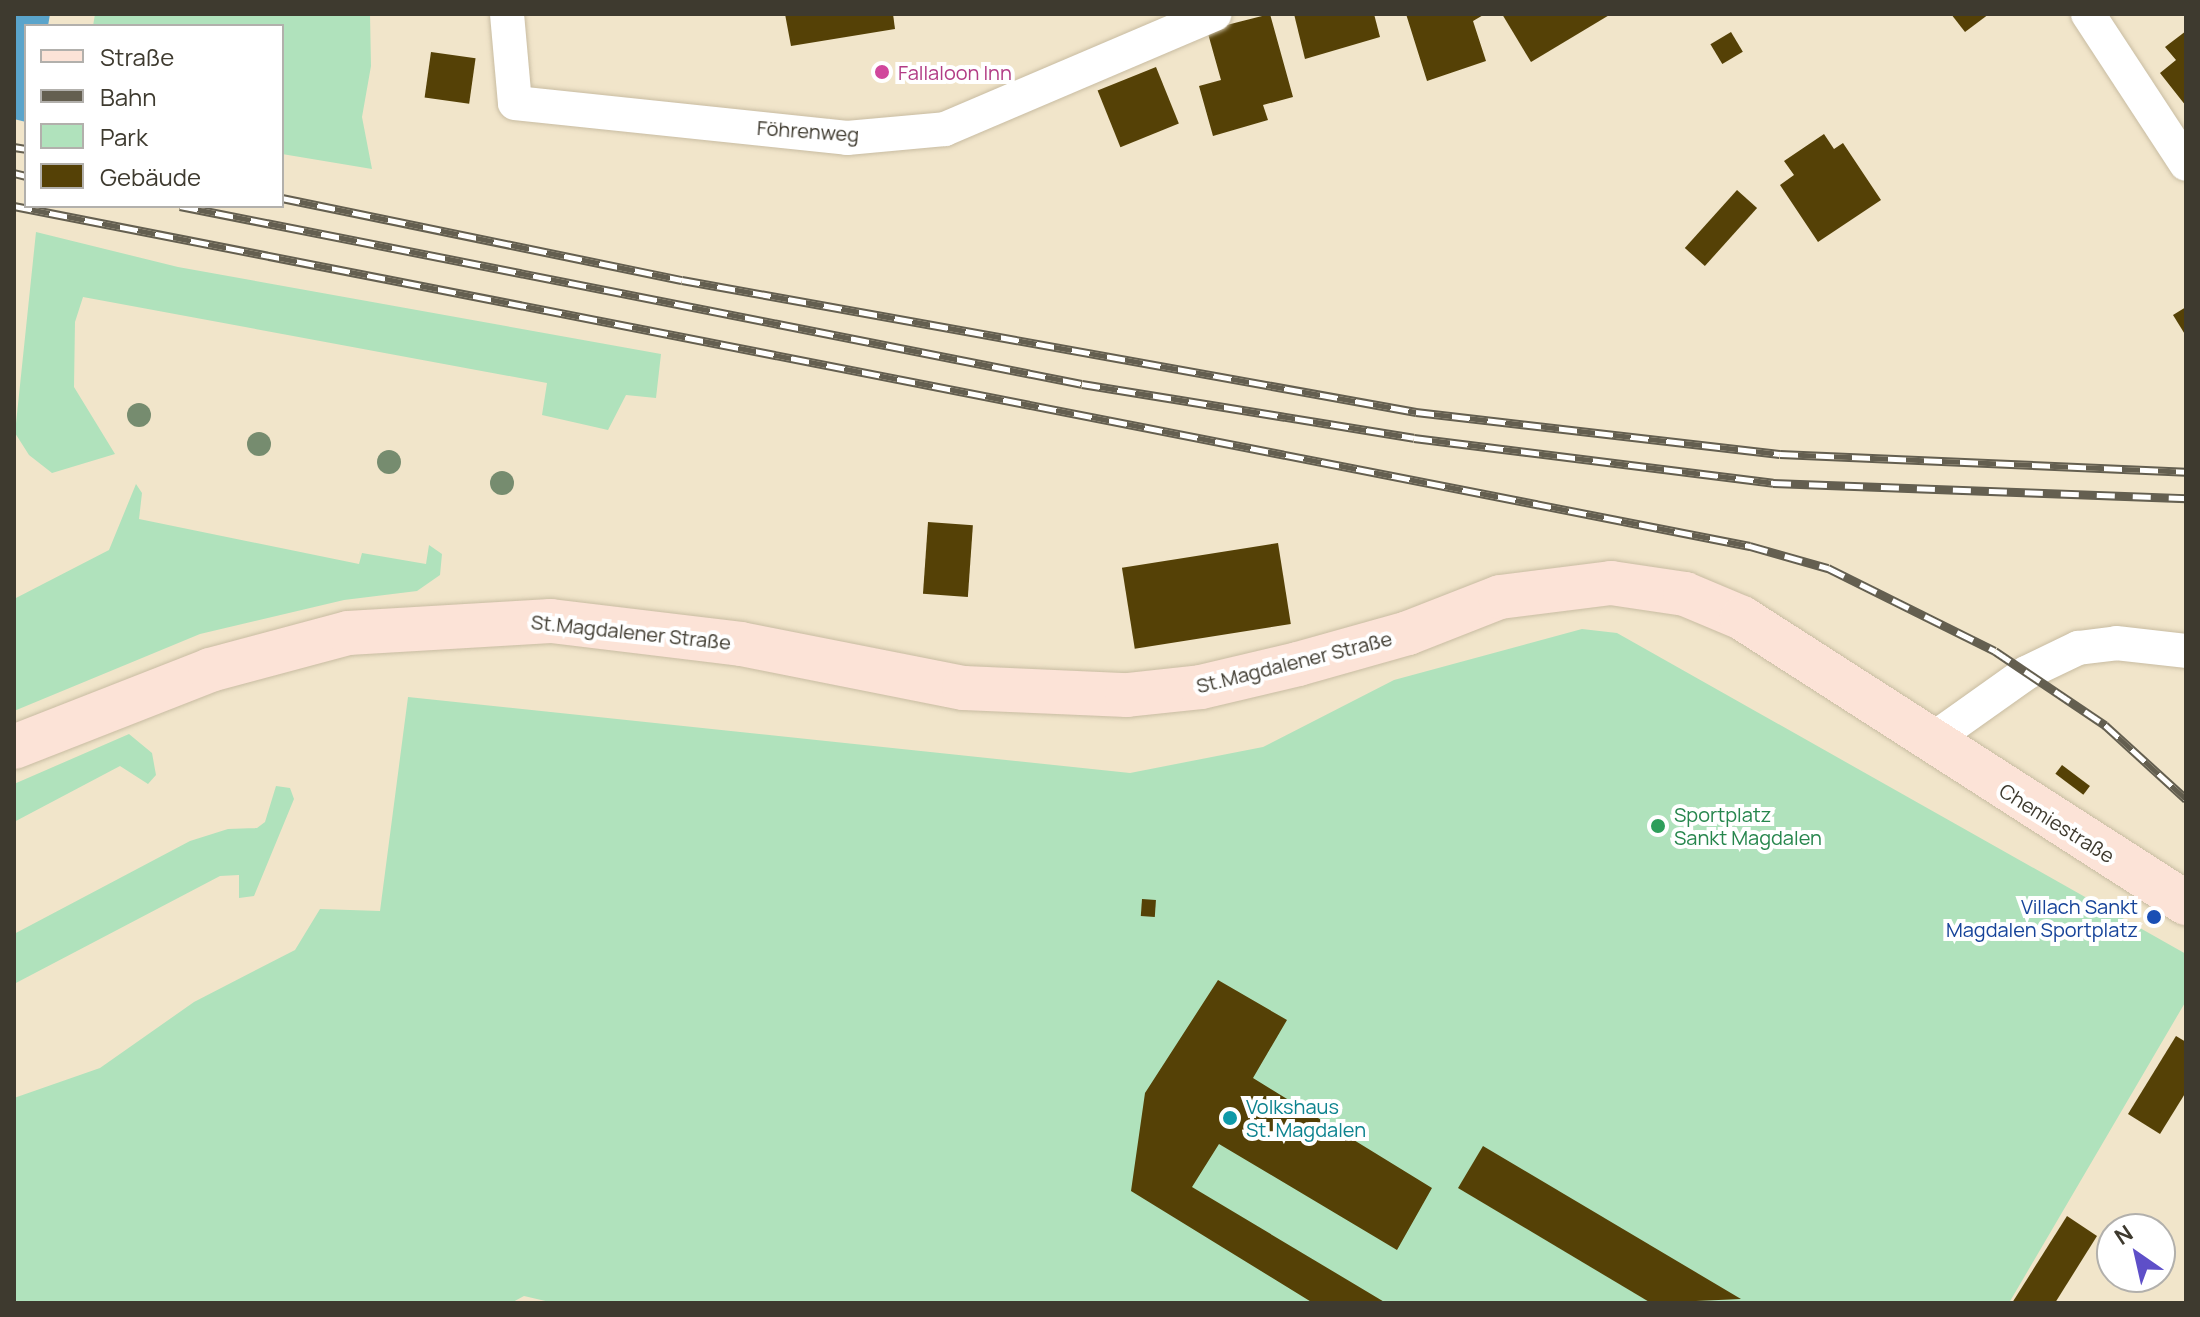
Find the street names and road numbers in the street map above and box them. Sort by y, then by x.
street label: Föhrenweg [756,115,860,147]
street label: St.Magdalener Straße [530,610,732,654]
street label: St.Magdalener Straße [1194,626,1394,698]
street label: Chemiestraße [1995,778,2119,868]

